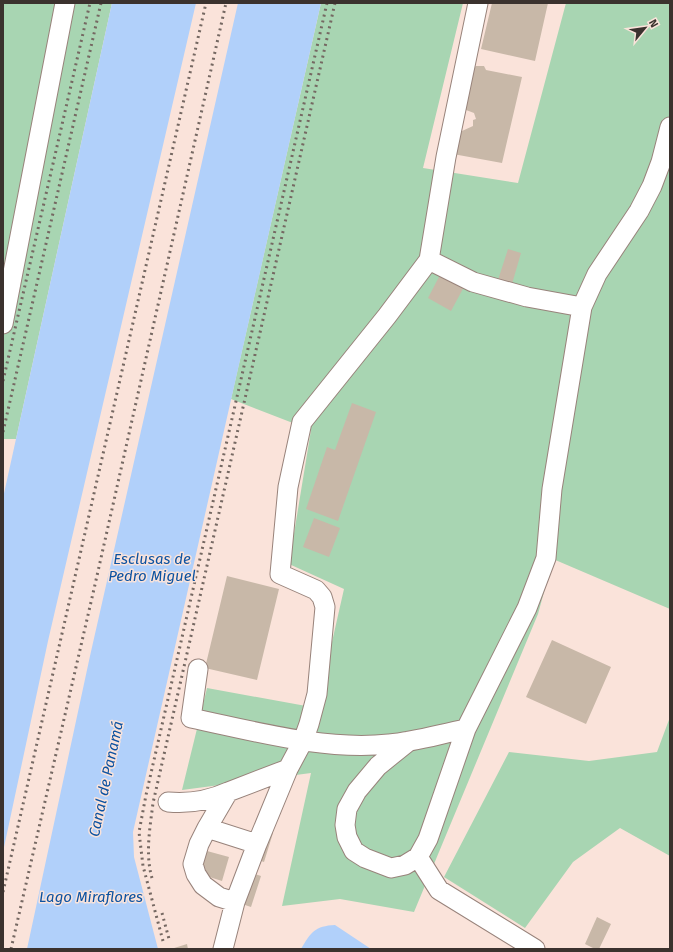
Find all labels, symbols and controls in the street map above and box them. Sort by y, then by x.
north arrow [625,8,665,48]
text: N [646,17,661,30]
water label: Esclusas de Pedro Miguel [108,550,196,585]
water label: Canal de Panamá [85,720,127,838]
water label: Lago Miraflores [39,888,143,906]

